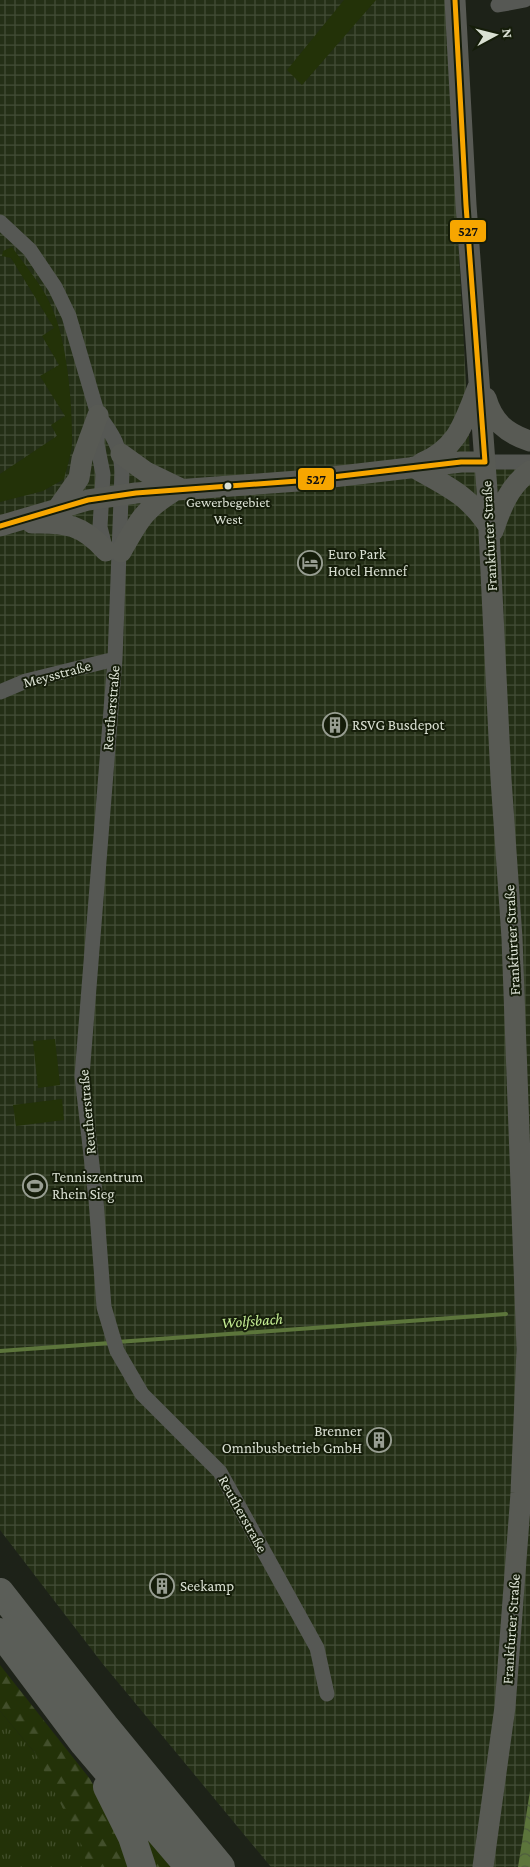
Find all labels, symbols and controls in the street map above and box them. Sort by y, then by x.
north arrow [470,10,520,60]
text: N [499,28,516,40]
line badge: 527 [449,219,487,243]
text: 527 [458,223,478,239]
line badge: 527 [297,467,335,491]
text: 527 [306,471,326,487]
street label: Frankfurter Straße [478,480,500,592]
marker: Gewerbegebiet West [223,481,233,491]
place label: Gewerbegebiet West [186,494,270,527]
place label: Euro Park Hotel Hennef [328,546,409,579]
hotel icon: Euro Park Hotel Hennef [297,550,323,576]
street label: Meysstraße [21,657,93,692]
street label: Reutherstraße [99,664,123,751]
building icon: RSVG Busdepot [322,712,348,738]
place label: RSVG Busdepot [352,717,446,734]
street label: Frankfurter Straße [501,884,523,996]
street label: Reutherstraße [75,1068,99,1155]
place label: Tenniszentrum Rhein Sieg [52,1169,143,1203]
sports icon: Tenniszentrum Rhein Sieg [22,1173,48,1199]
water label: Wolfsbach [221,1310,284,1332]
place label: Brenner Omnibusbetrieb GmbH [222,1423,363,1456]
building icon: Brenner Omnibusbetrieb GmbH [366,1427,392,1453]
street label: Reutherstraße [215,1473,271,1556]
building icon: Seekamp [149,1573,175,1599]
street label: Frankfurter Straße [499,1573,523,1685]
place label: Seekamp [180,1578,234,1595]

